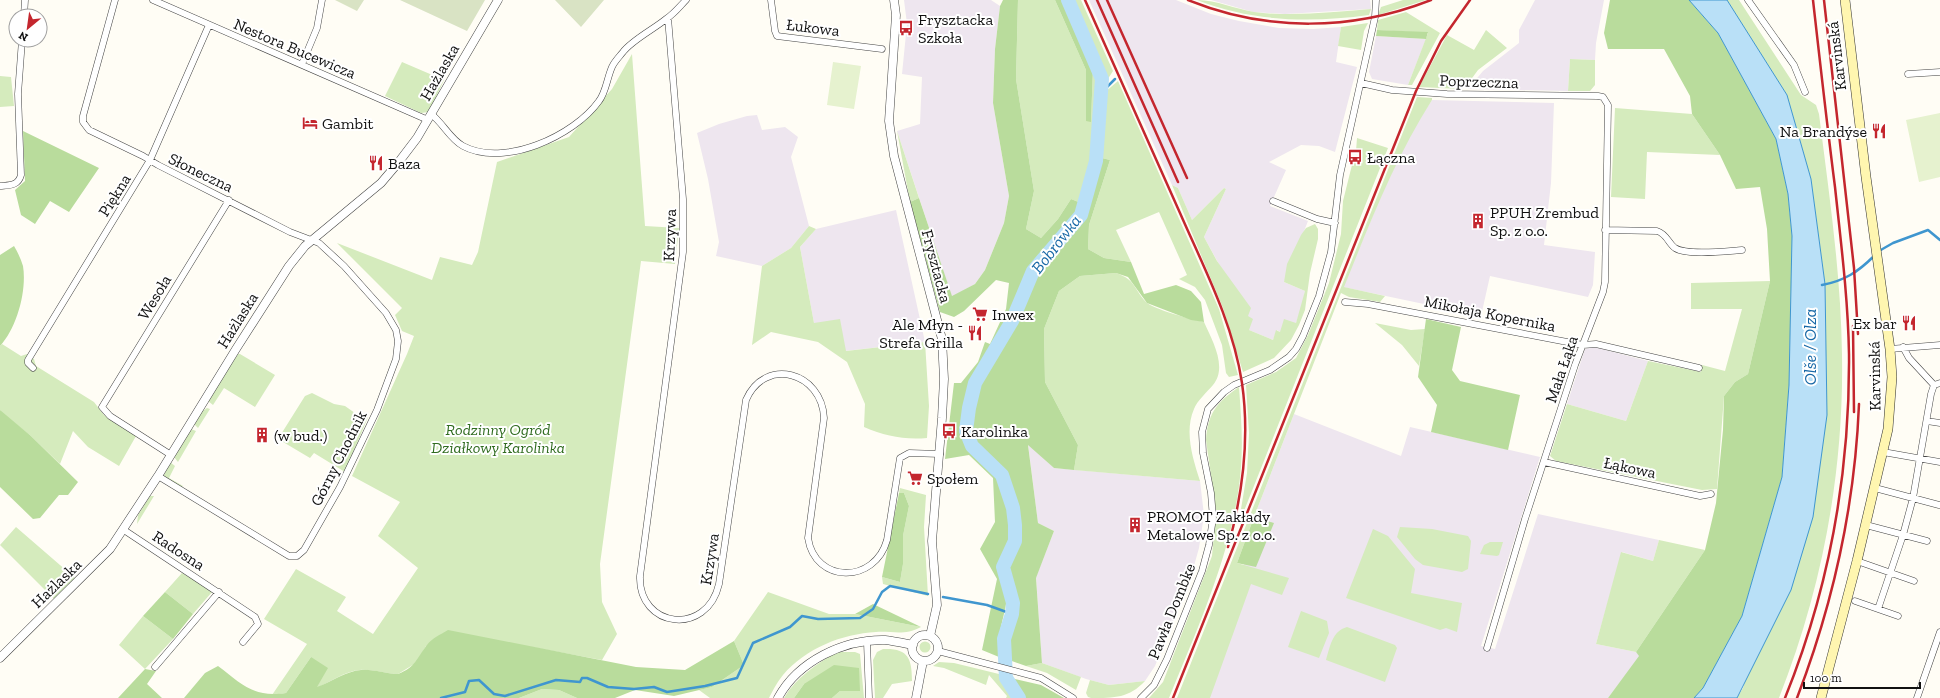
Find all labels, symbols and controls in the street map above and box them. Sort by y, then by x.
north arrow [8,8,48,48]
place label: Frysztacka Szkoła [918,10,993,47]
street label: Nestora Bucewicza [231,14,359,83]
street label: Łukowa [785,15,841,40]
bus stop icon: Frysztacka Szkoła [897,19,915,37]
street label: Karvinská [1823,20,1850,92]
text: N [16,28,30,44]
street label: Hażlaska [416,40,463,104]
street label: Poprzeczna [1439,71,1519,92]
hotel icon: Gambit [301,114,319,132]
place label: Gambit [322,114,374,133]
place label: Na Brandýse [1780,122,1867,141]
restaurant icon: Na Brandýse [1870,122,1888,140]
bus stop icon: Łączna [1346,148,1364,166]
place label: Łączna [1367,148,1415,167]
street label: Słoneczna [165,149,236,196]
restaurant icon: Baza [367,154,385,172]
place label: Baza [388,154,421,173]
street label: Piękna [94,170,135,220]
place label: PPUH Zrembud Sp. z o.o. [1490,203,1599,240]
street label: Krzywa [659,208,680,262]
water label: Bobrówka [1027,211,1085,277]
building icon: PPUH Zrembud Sp. z o.o. [1469,212,1487,230]
street label: Frysztacka [918,227,955,305]
street label: Wesoła [134,271,175,323]
street label: Hażlaska [213,289,262,352]
street label: Mikołaja Kopernika [1423,291,1557,336]
supermarket icon: Inwex [971,305,989,323]
place label: Inwex [992,305,1034,324]
water label: Olše / Olza [1800,309,1820,385]
place label: Ex bar [1853,314,1897,333]
restaurant icon: Ex bar [1900,314,1918,332]
place label: Ale Młyn - Strefa Grilla [879,315,963,352]
restaurant icon: Ale Młyn - Strefa Grilla [966,324,984,342]
street label: Mała Łąka [1541,333,1582,405]
street label: Karvinská [1864,341,1885,411]
street label: Górny Chodnik [306,407,371,509]
park label: Rodzinny Ogród Działkowy Karolinka [431,420,565,457]
bus stop icon: Karolinka [940,422,958,440]
place label: Karolinka [961,422,1028,441]
building icon: (w bud.) [253,426,271,444]
place label: (w bud.) [274,426,327,445]
street label: Łąkowa [1602,453,1658,482]
supermarket icon: Społem [906,469,924,487]
place label: Społem [927,469,978,488]
place label: PROMOT Zakłady Metalowe Sp. z o.o. [1147,507,1275,544]
building icon: PROMOT Zakłady Metalowe Sp. z o.o. [1126,516,1144,534]
street label: Radosna [149,527,209,574]
street label: Krzywa [696,531,723,586]
street label: Hażlaska [27,555,85,612]
street label: Pawła Dombke [1144,560,1199,662]
scale bar [1804,664,1920,690]
text: 100 m [1810,671,1842,685]

